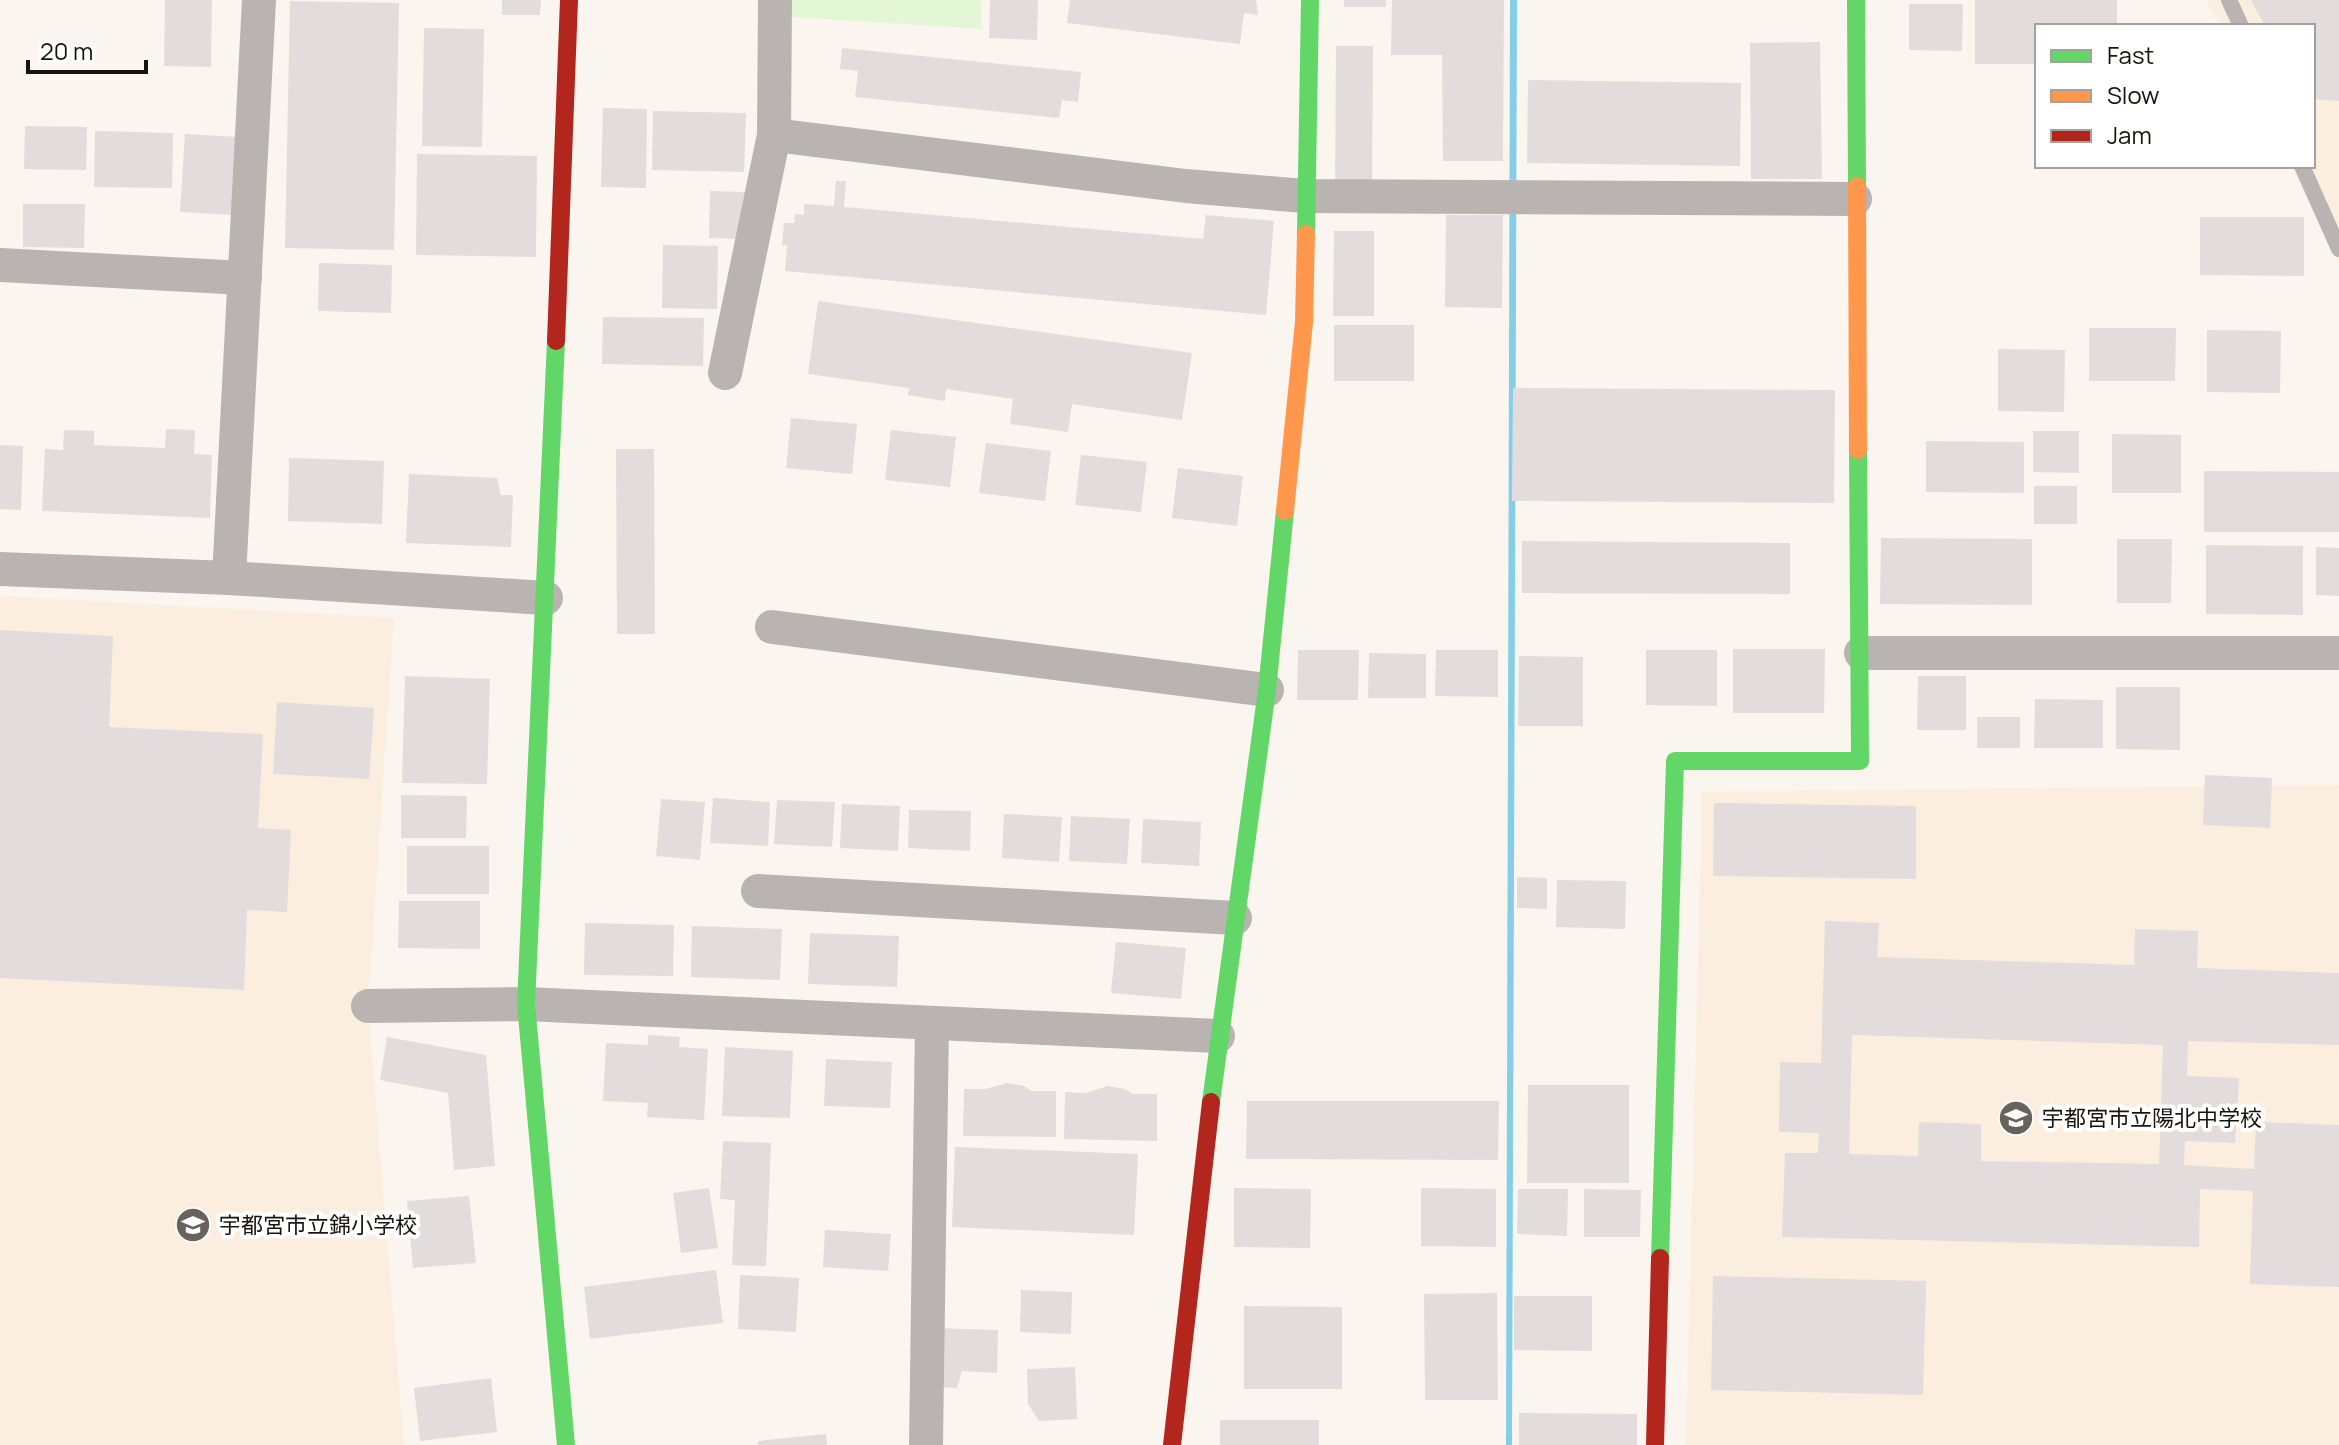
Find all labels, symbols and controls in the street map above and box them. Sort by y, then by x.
scale bar [28,24,146,74]
legend [2035,24,2315,168]
text: 20 m [40,34,93,67]
text: Fast [2107,38,2154,71]
text: Slow [2107,78,2160,111]
text: Jam [2107,118,2152,151]
school or university icon: 宇都宮市立陽北中学校 [1997,1099,2035,1137]
place label: 宇都宮市立陽北中学校 [2042,1103,2262,1133]
school or university icon: 宇都宮市立錦小学校 [174,1206,212,1244]
place label: 宇都宮市立錦小学校 [219,1210,417,1240]

